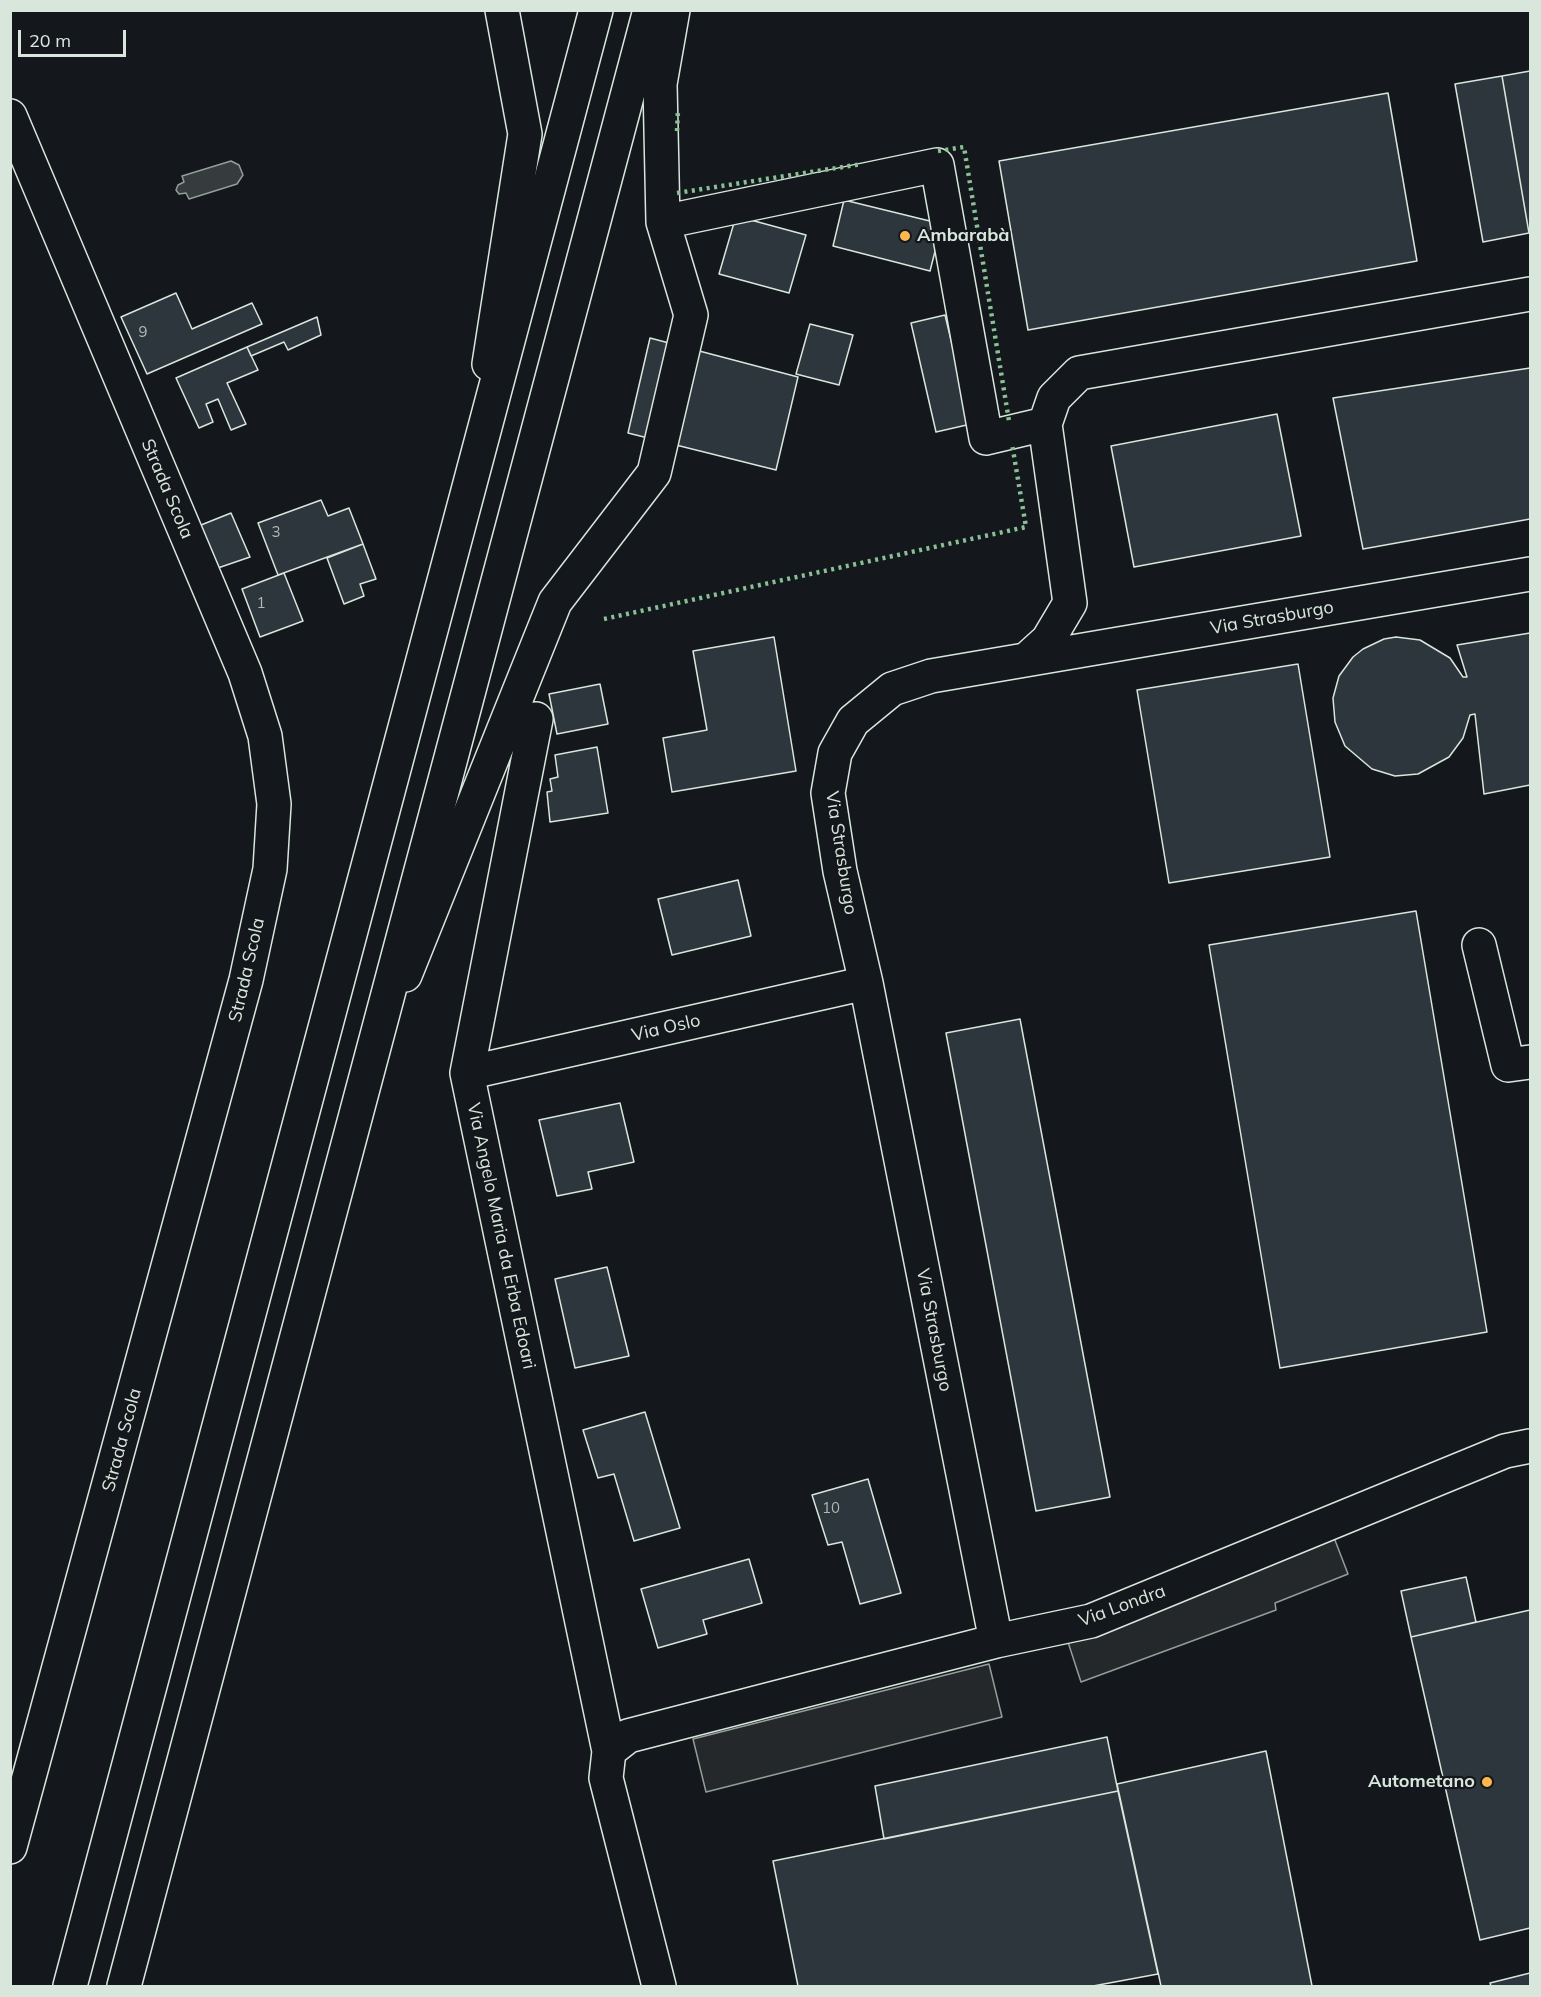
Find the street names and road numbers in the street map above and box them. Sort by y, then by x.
street label: Strada Scola [136,436,198,542]
street label: Via Strasburgo [1209,597,1335,639]
street label: Via Strasburgo [821,790,861,916]
street label: Strada Scola [225,916,269,1024]
street label: Via Oslo [630,1010,702,1046]
street label: Via Angelo Maria da Erba Edoari [462,1101,540,1371]
street label: Via Strasburgo [911,1267,957,1393]
street label: Strada Scola [98,1386,146,1494]
street label: Via Londra [1076,1580,1168,1632]

